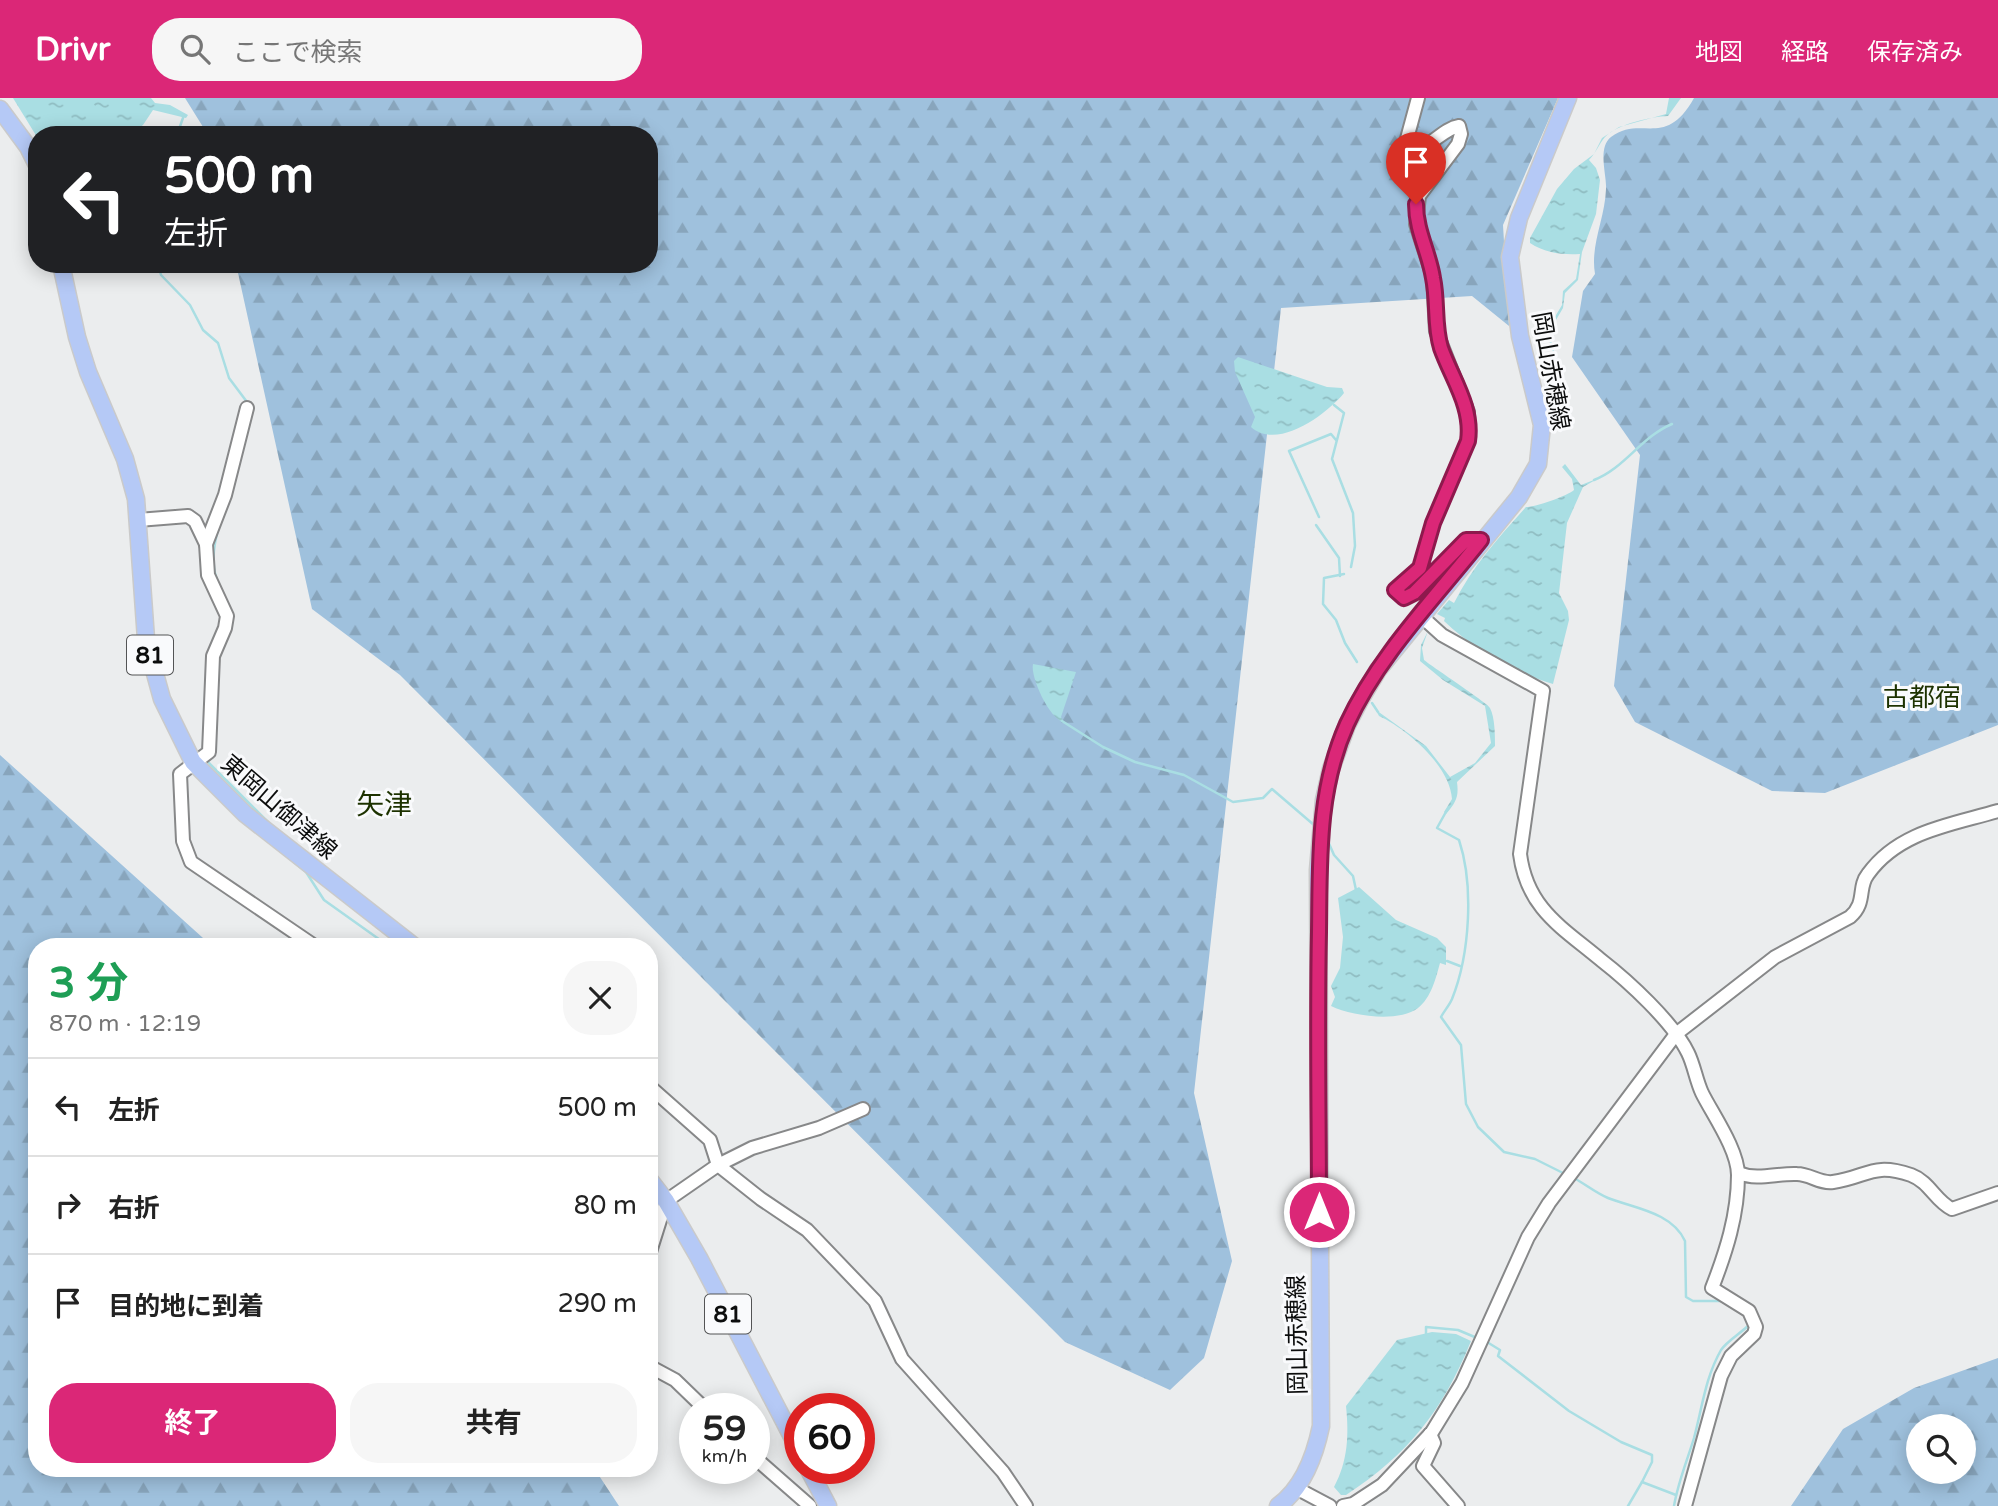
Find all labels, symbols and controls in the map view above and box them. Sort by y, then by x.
search box [152,18,642,81]
text: Drivr [35,30,110,69]
icon: search [176,30,214,68]
text: ここで検索 [232,37,363,68]
text: 地図 [1695,38,1743,67]
text: 経路 [1781,38,1829,67]
text: 保存済み [1867,38,1963,67]
pin [1386,132,1446,204]
icon: arrive [1397,143,1435,181]
text: 500 m [164,147,314,206]
icon: left [49,154,140,245]
text: 左折 [164,215,228,253]
street label: 岡山赤穂線 [1526,309,1575,433]
road number: 81 [127,636,173,674]
district label: 古都宿 [1883,682,1961,713]
street label: 東岡山御津線 [215,749,343,866]
district label: 矢津 [356,788,412,822]
text: 3 分 [49,958,128,1009]
button: close [563,961,637,1035]
text: 870 m · 12:19 [49,1010,201,1038]
icon: left [49,1088,87,1126]
text: 500 m [557,1092,637,1123]
text: 左折 [108,1095,160,1126]
position arrow [1282,1175,1356,1249]
icon: right [49,1186,87,1224]
text: 80 m [574,1190,637,1221]
text: 右折 [108,1193,160,1224]
street label: 岡山赤穂線 [1282,1275,1313,1395]
icon: arrive [49,1284,87,1322]
text: 290 m [557,1288,637,1319]
text: 目的地に到着 [108,1291,264,1322]
road number: 81 [705,1294,751,1334]
button: 終了 [49,1383,336,1463]
button: 共有 [350,1383,637,1463]
speed limit sign: 60 [784,1393,875,1484]
text: 59 [703,1408,746,1450]
map controls [1906,1414,1976,1484]
button: search [1906,1414,1976,1484]
text: km/h [702,1445,747,1467]

